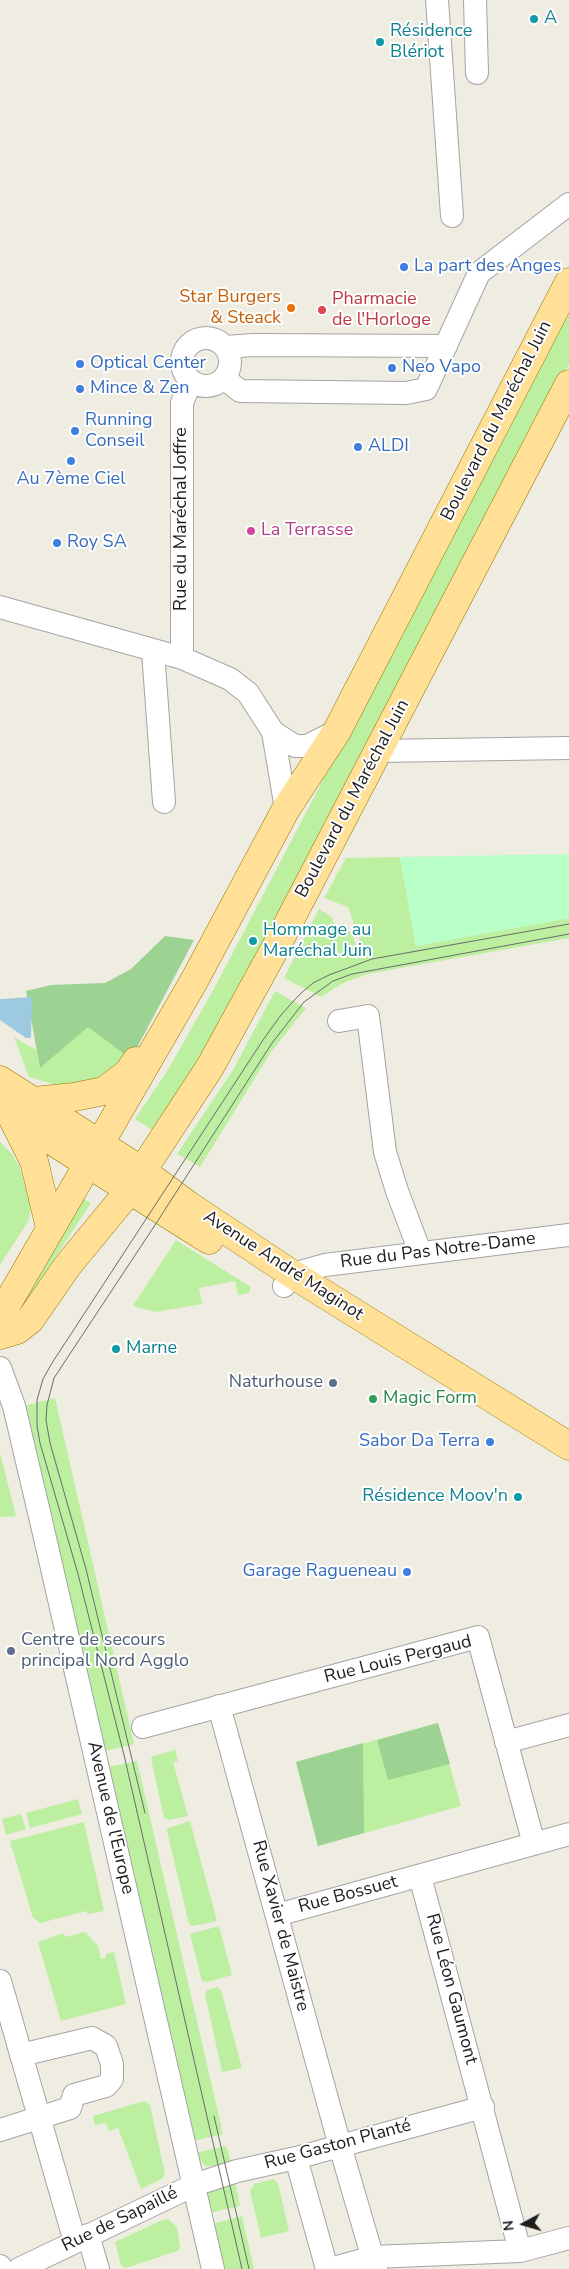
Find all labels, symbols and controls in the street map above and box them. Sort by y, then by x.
place label: A [544,8,557,30]
marker: A [528,13,540,25]
place label: Résidence Blériot [390,21,472,64]
marker: Résidence Blériot [374,36,386,48]
place label: La part des Anges [414,256,561,278]
marker: La part des Anges [398,261,410,273]
place label: Star Burgers & Steack [179,287,281,330]
place label: Pharmacie de l'Horloge [332,289,431,332]
marker: Star Burgers & Steack [285,302,297,314]
marker: Pharmacie de l'Horloge [316,304,328,316]
street label: Boulevard du Maréchal Juin [437,317,557,525]
place label: Optical Center [90,353,206,375]
place label: Neo Vapo [402,357,481,379]
marker: Optical Center [74,358,86,370]
marker: Neo Vapo [386,362,398,374]
place label: Mince & Zen [90,378,189,400]
marker: Mince & Zen [74,383,86,395]
place label: Running Conseil [85,410,153,452]
marker: Running Conseil [69,425,81,437]
street label: Rue du Maréchal Joffre [171,427,193,611]
place label: ALDI [368,436,409,458]
marker: ALDI [352,441,364,453]
marker: Au 7ème Ciel [65,455,77,467]
place label: Au 7ème Ciel [16,469,126,491]
place label: La Terrasse [261,520,353,542]
marker: La Terrasse [245,525,257,537]
place label: Roy SA [67,532,127,554]
marker: Roy SA [51,537,63,549]
street label: Boulevard du Maréchal Juin [291,696,415,902]
place label: Hommage au Maréchal Juin [263,920,372,962]
marker: Hommage au Maréchal Juin [247,935,259,947]
street label: Avenue André Maginot [199,1206,367,1326]
street label: Rue du Pas Notre-Dame [339,1228,537,1274]
place label: Marne [126,1338,177,1360]
marker: Marne [110,1343,122,1355]
place label: Naturhouse [229,1372,323,1394]
marker: Naturhouse [327,1377,339,1389]
place label: Magic Form [383,1388,477,1410]
marker: Magic Form [367,1393,379,1405]
place label: Sabor Da Terra [359,1431,480,1453]
marker: Sabor Da Terra [484,1436,496,1448]
place label: Résidence Moov'n [362,1486,508,1508]
marker: Résidence Moov'n [512,1491,524,1503]
place label: Garage Ragueneau [243,1561,397,1583]
marker: Garage Ragueneau [401,1566,413,1578]
place label: Centre de secours principal Nord Agglo [21,1630,189,1672]
street label: Rue Louis Pergaud [322,1631,474,1689]
marker: Centre de secours principal Nord Agglo [5,1645,17,1657]
street label: Avenue de l'Europe [82,1739,138,1897]
street label: Rue Xavier de Maistre [247,1838,313,2014]
street label: Rue Bossuet [296,1871,400,1919]
street label: Rue Léon Gaumont [420,1911,482,2067]
street label: Rue Gaston Planté [262,2115,414,2175]
street label: Rue de Sapaillé [59,2183,181,2257]
north arrow [499,2199,549,2249]
text: N [499,2219,519,2232]

